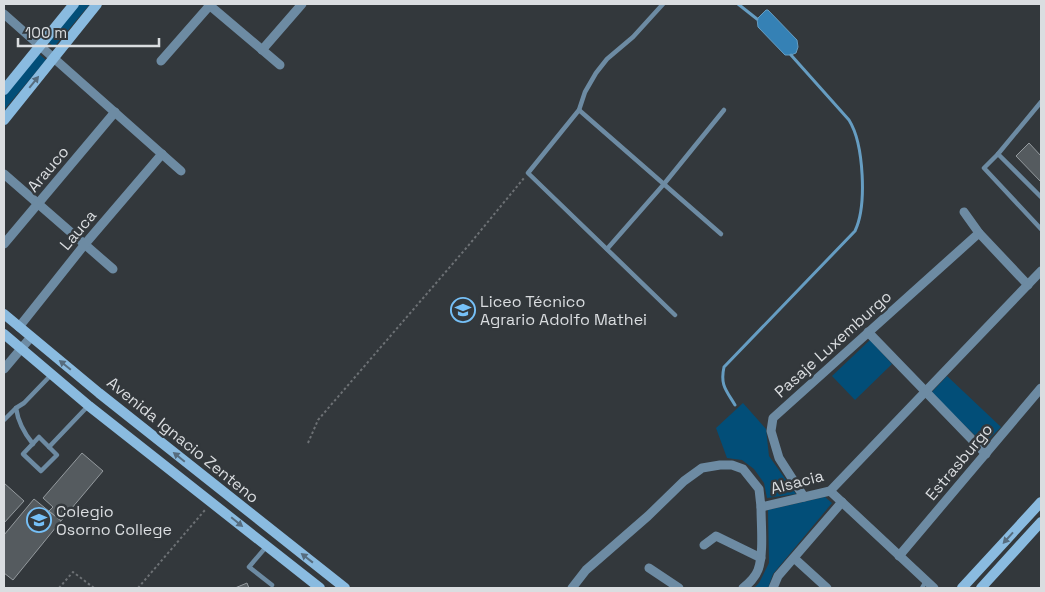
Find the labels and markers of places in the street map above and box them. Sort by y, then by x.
place label: Liceo Técnico Agrario Adolfo Mathei [480,291,647,330]
school or university icon: Liceo Técnico Agrario Adolfo Mathei [450,297,476,323]
place label: Colegio Osorno College [56,501,172,540]
school or university icon: Colegio Osorno College [26,507,52,533]

